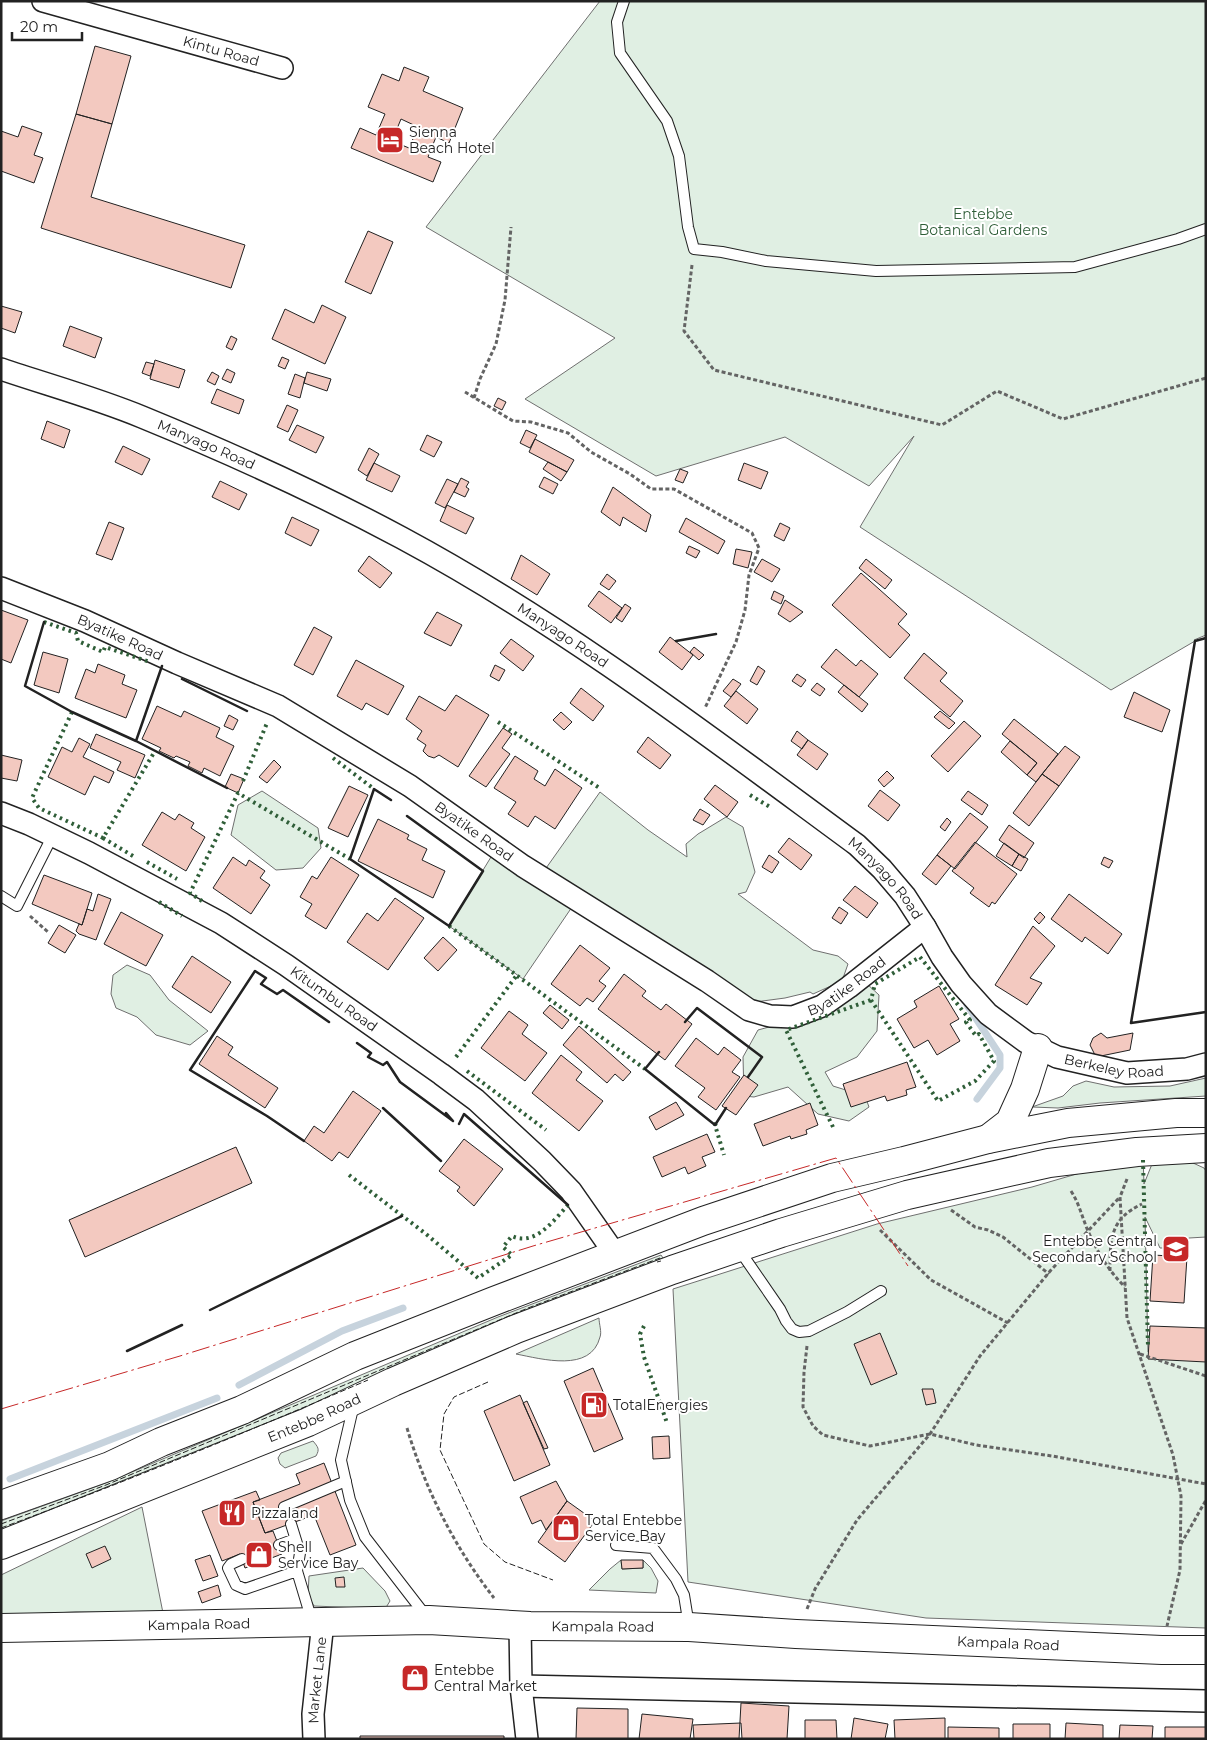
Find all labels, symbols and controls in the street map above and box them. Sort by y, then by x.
scale bar [12,10,82,42]
text: 20 m [20,17,58,36]
street label: Kintu Road [181,32,261,70]
place label: Sienna Beach Hotel [409,123,495,157]
hotel icon: Sienna Beach Hotel [375,125,405,155]
park label: Entebbe Botanical Gardens [919,205,1047,239]
street label: Manyago Road [155,415,258,474]
street label: Manyago Road [514,599,612,672]
street label: Byatike Road [75,610,166,664]
street label: Byatike Road [431,797,517,865]
street label: Manyago Road [845,833,927,923]
street label: Byatike Road [805,952,889,1020]
street label: Kitumbu Road [287,962,381,1036]
street label: Berkeley Road [1062,1050,1165,1082]
place label: Entebbe Central Secondary School [1032,1232,1157,1266]
school or university icon: Entebbe Central Secondary School [1161,1234,1191,1264]
street label: Entebbe Road [265,1389,364,1446]
fuel station icon: TotalEnergies [579,1390,609,1420]
place label: TotalEnergies [613,1396,708,1414]
restaurant icon: Pizzaland [217,1498,247,1528]
place label: Pizzaland [251,1504,318,1522]
place label: Total Entebbe Service Bay [585,1511,682,1545]
shop icon: Total Entebbe Service Bay [551,1513,581,1543]
place label: Shell Service Bay [278,1538,359,1572]
shop icon: Shell Service Bay [244,1540,274,1570]
street label: Kampala Road [147,1614,251,1634]
street label: Kampala Road [551,1617,654,1636]
street label: Kampala Road [956,1632,1060,1655]
street label: Market Lane [304,1636,330,1724]
place label: Entebbe Central Market [434,1661,538,1695]
shop icon: Entebbe Central Market [400,1663,430,1693]

